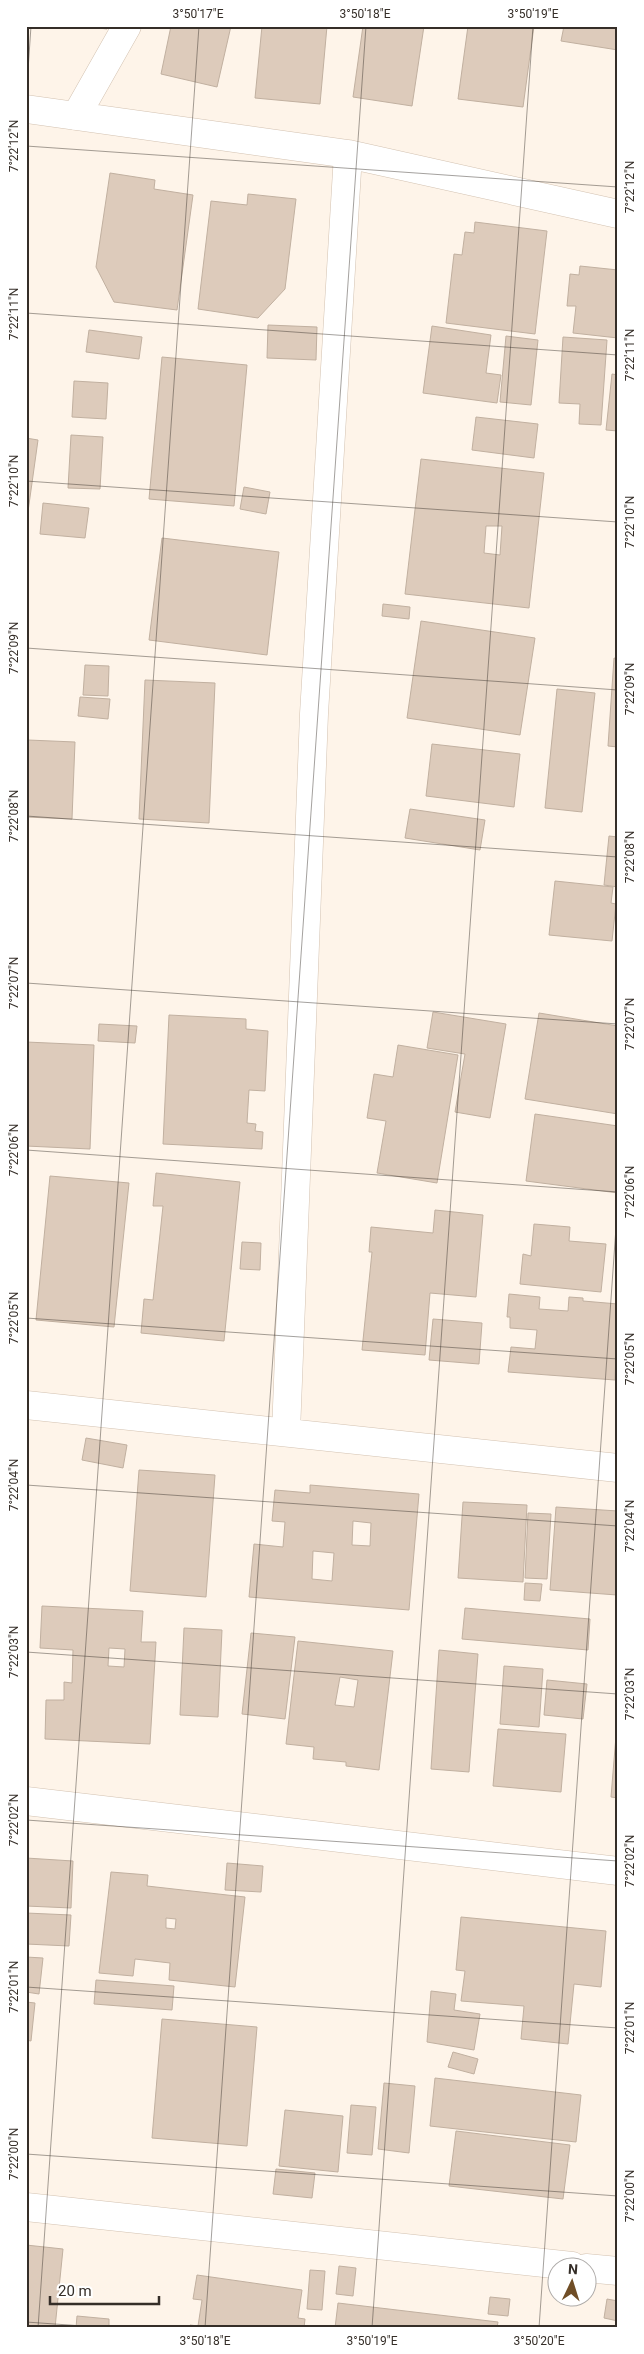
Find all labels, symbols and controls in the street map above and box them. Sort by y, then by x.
text: 3°50'17"E [173,7,224,21]
text: 3°50'18"E [340,7,391,21]
text: 3°50'19"E [508,7,559,21]
text: 7°22'12"N [7,120,21,172]
text: 7°22'12"N [623,161,637,213]
text: 7°22'11"N [7,288,21,340]
text: 7°22'11"N [623,329,637,381]
text: 7°22'10"N [7,455,21,507]
text: 7°22'10"N [623,496,637,548]
text: 7°22'09"N [7,622,21,674]
text: 7°22'09"N [623,663,637,715]
text: 7°22'08"N [7,790,21,842]
text: 7°22'08"N [623,831,637,883]
text: 7°22'07"N [7,957,21,1009]
text: 7°22'07"N [623,998,637,1050]
text: 7°22'06"N [7,1124,21,1176]
text: 7°22'06"N [623,1166,637,1218]
text: 7°22'05"N [7,1292,21,1344]
text: 7°22'05"N [623,1333,637,1385]
text: 7°22'04"N [7,1459,21,1511]
text: 7°22'04"N [623,1500,637,1552]
text: 7°22'03"N [7,1626,21,1678]
text: 7°22'03"N [623,1668,637,1720]
text: 7°22'02"N [7,1794,21,1846]
text: 7°22'02"N [623,1835,637,1887]
text: 7°22'01"N [7,1961,21,2013]
text: 7°22'01"N [623,2002,637,2054]
text: 7°22'00"N [7,2128,21,2180]
text: 7°22'00"N [623,2170,637,2222]
north arrow [546,2256,596,2306]
text: N [567,2261,578,2277]
scale bar [50,2274,159,2306]
text: 20 m [58,2282,92,2300]
text: 3°50'18"E [180,2334,231,2348]
text: 3°50'19"E [347,2334,398,2348]
text: 3°50'20"E [514,2334,565,2348]

